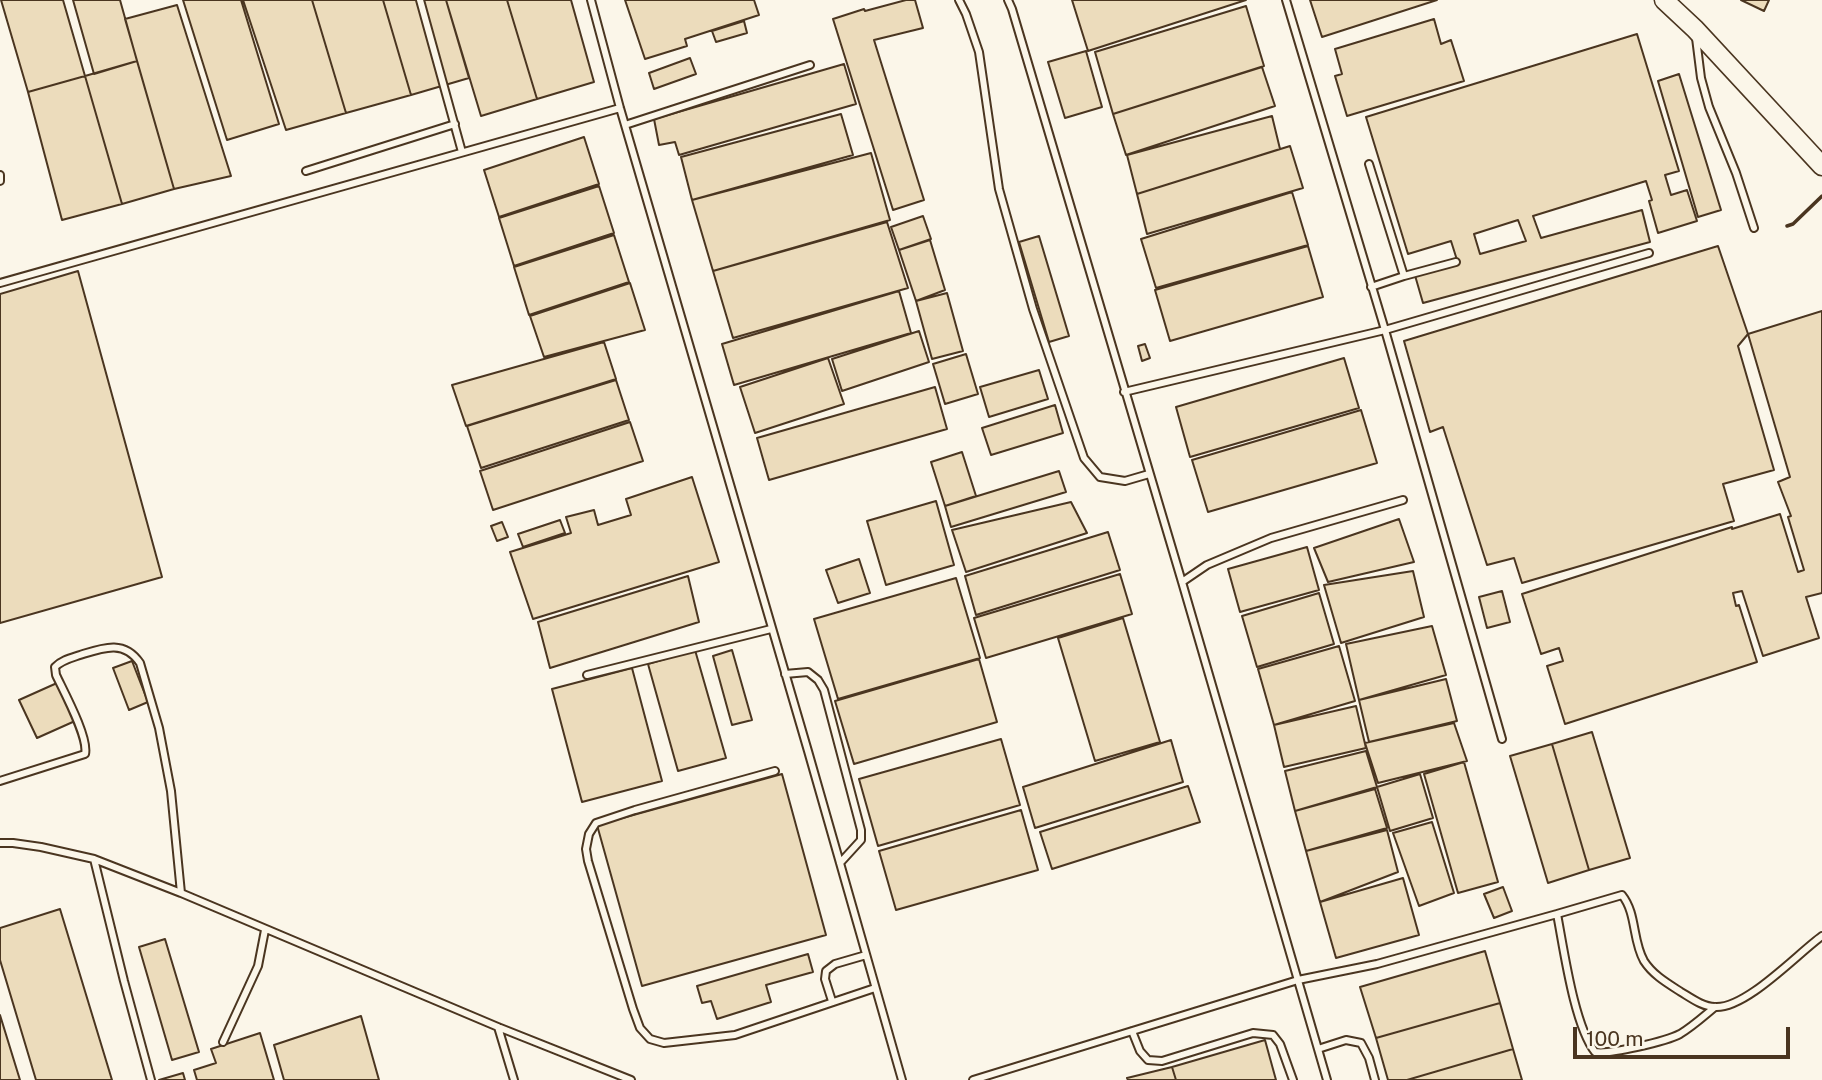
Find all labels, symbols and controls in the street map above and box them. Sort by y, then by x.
scale bar [1577,1014,1794,1058]
text: 100 m [1586,1026,1643,1051]

